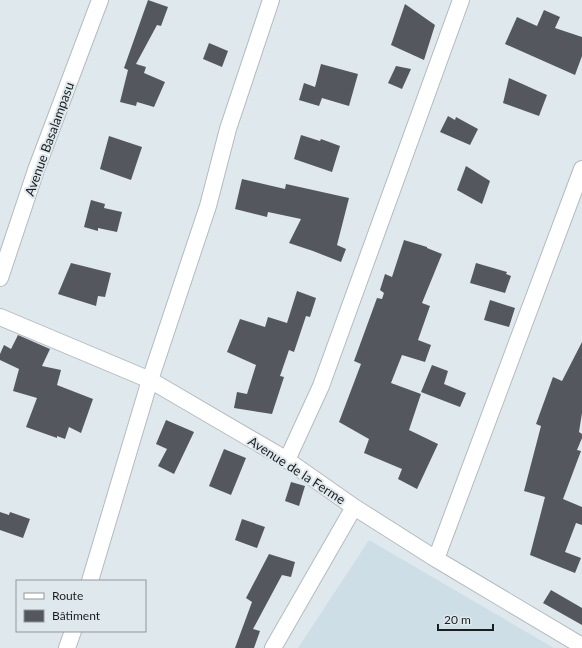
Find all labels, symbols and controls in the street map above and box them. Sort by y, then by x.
street label: Avenue Basalampasu [21,80,77,198]
street label: Avenue de la Ferme [245,433,349,507]
legend [16,580,146,632]
text: Route [52,588,83,603]
scale bar [438,606,493,632]
text: Bâtiment [52,608,101,623]
text: 20 m [444,612,471,627]

